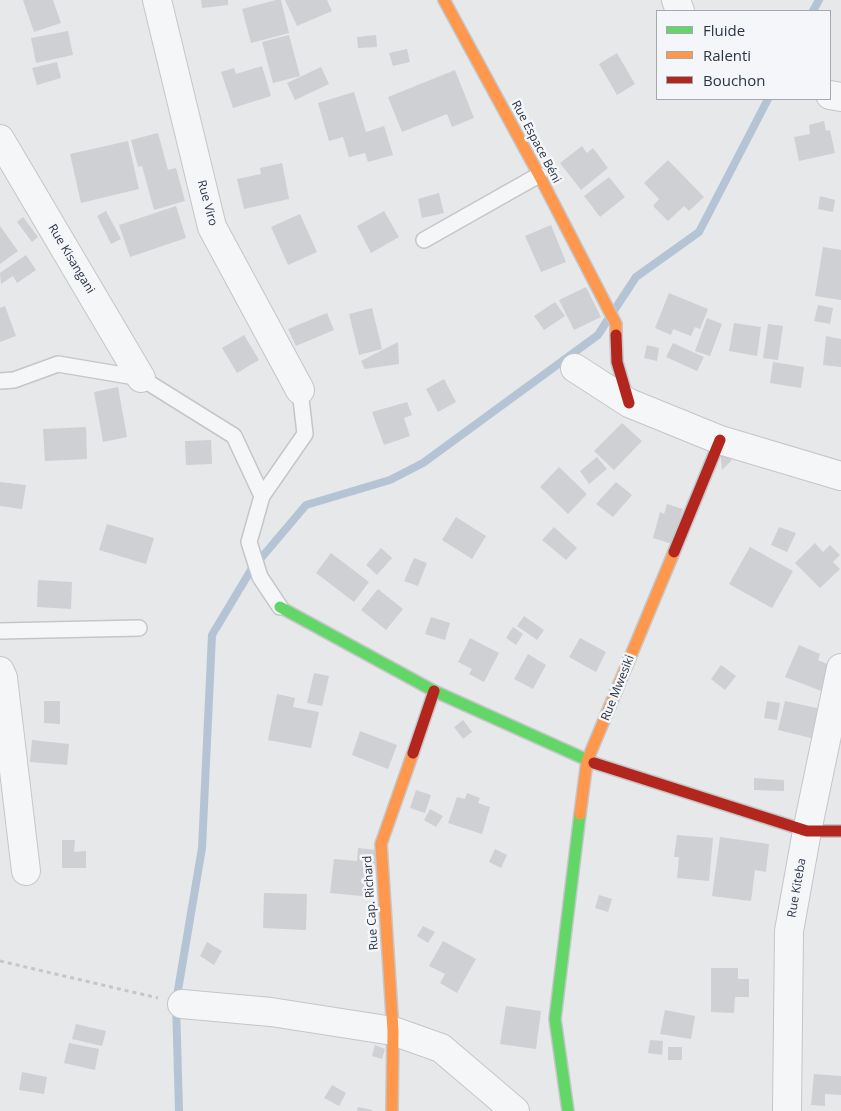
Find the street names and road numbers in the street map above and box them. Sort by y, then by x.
street label: Rue Espace Béni [508,98,564,186]
street label: Rue Viro [194,178,220,228]
street label: Rue Kisangani [45,222,97,296]
street label: Rue Mwesiki [598,653,638,723]
street label: Rue Cap. Richard [361,855,381,951]
street label: Rue Kiteba [785,857,809,919]

